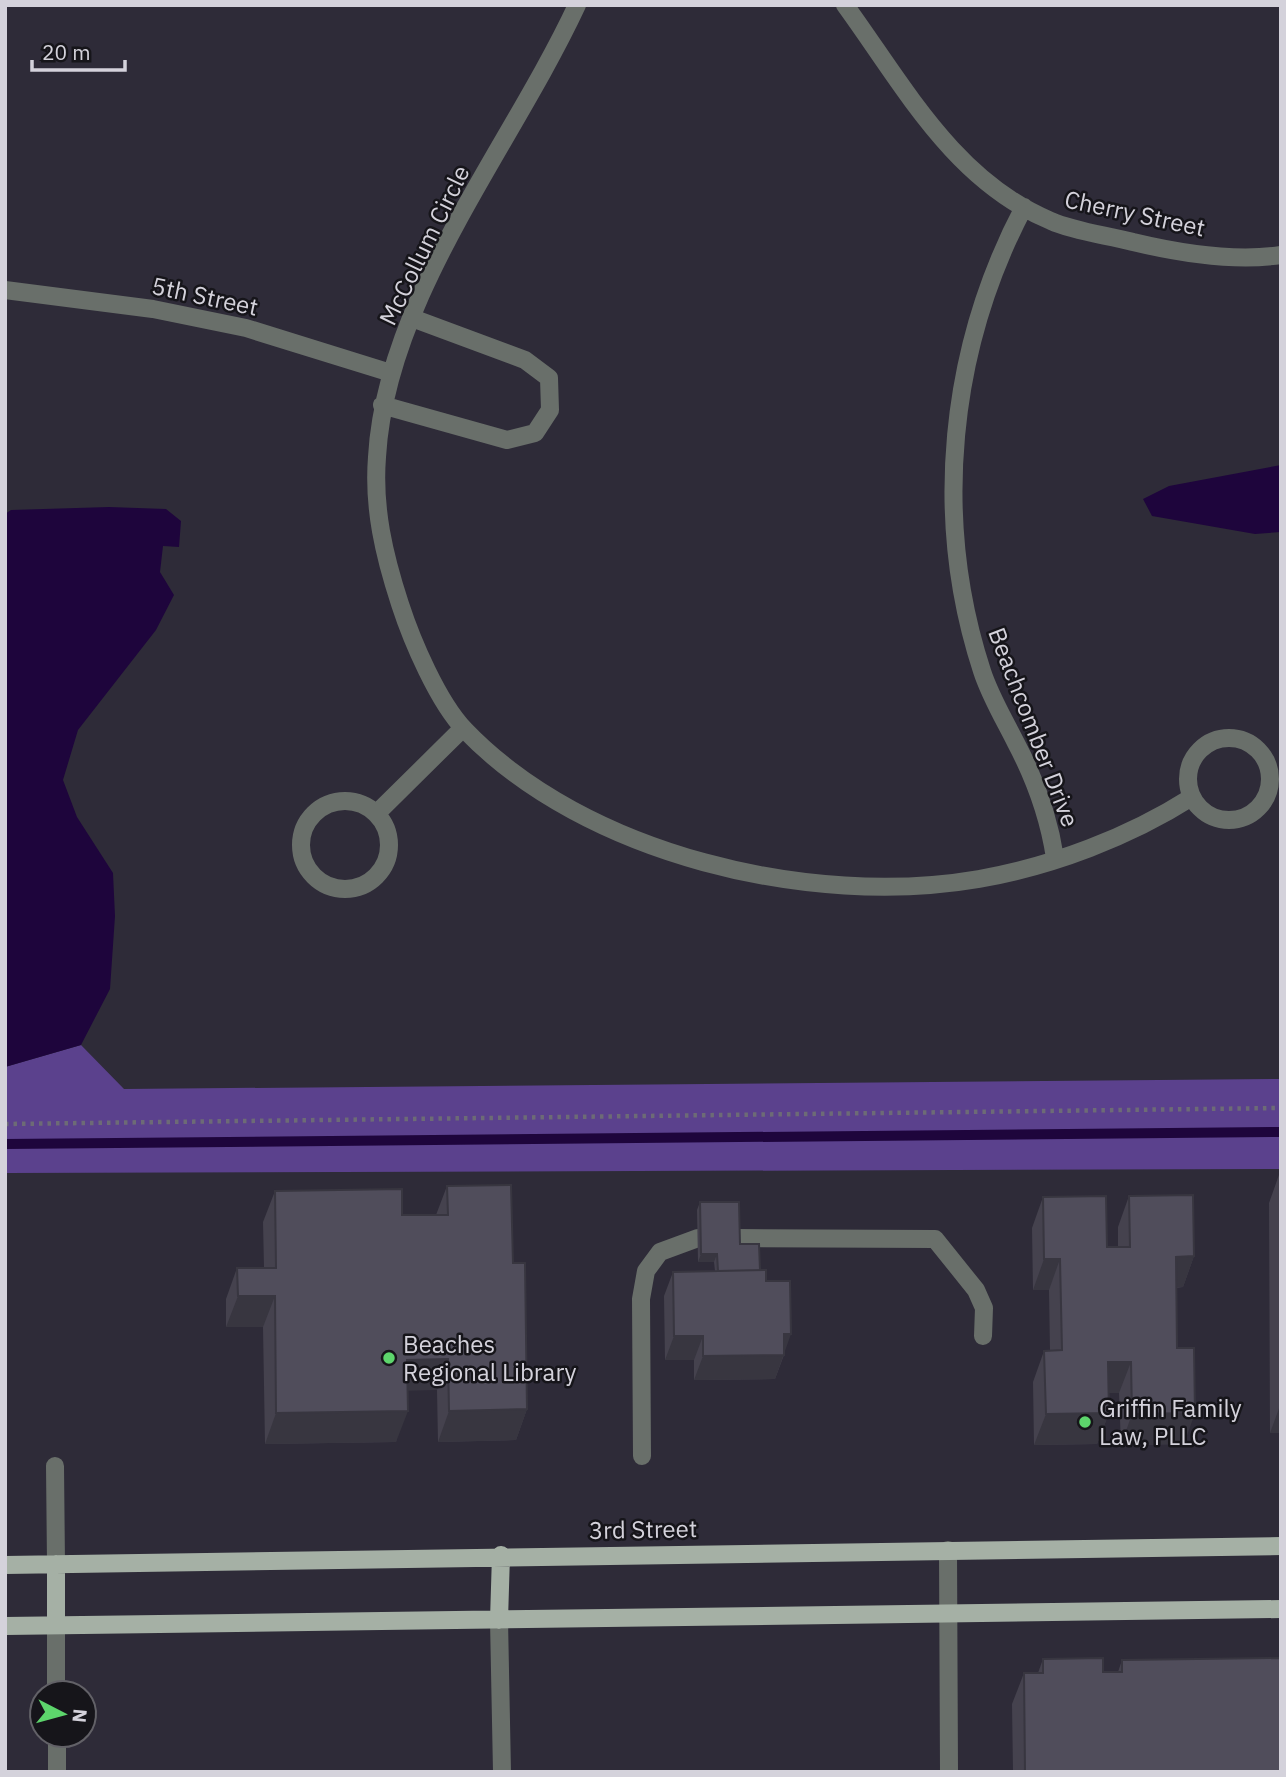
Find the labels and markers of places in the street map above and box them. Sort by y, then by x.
place label: Beaches Regional Library [403,1328,576,1388]
marker: Beaches Regional Library [381,1350,397,1366]
place label: Griffin Family Law, PLLC [1099,1392,1242,1452]
marker: Griffin Family Law, PLLC [1077,1414,1093,1430]

